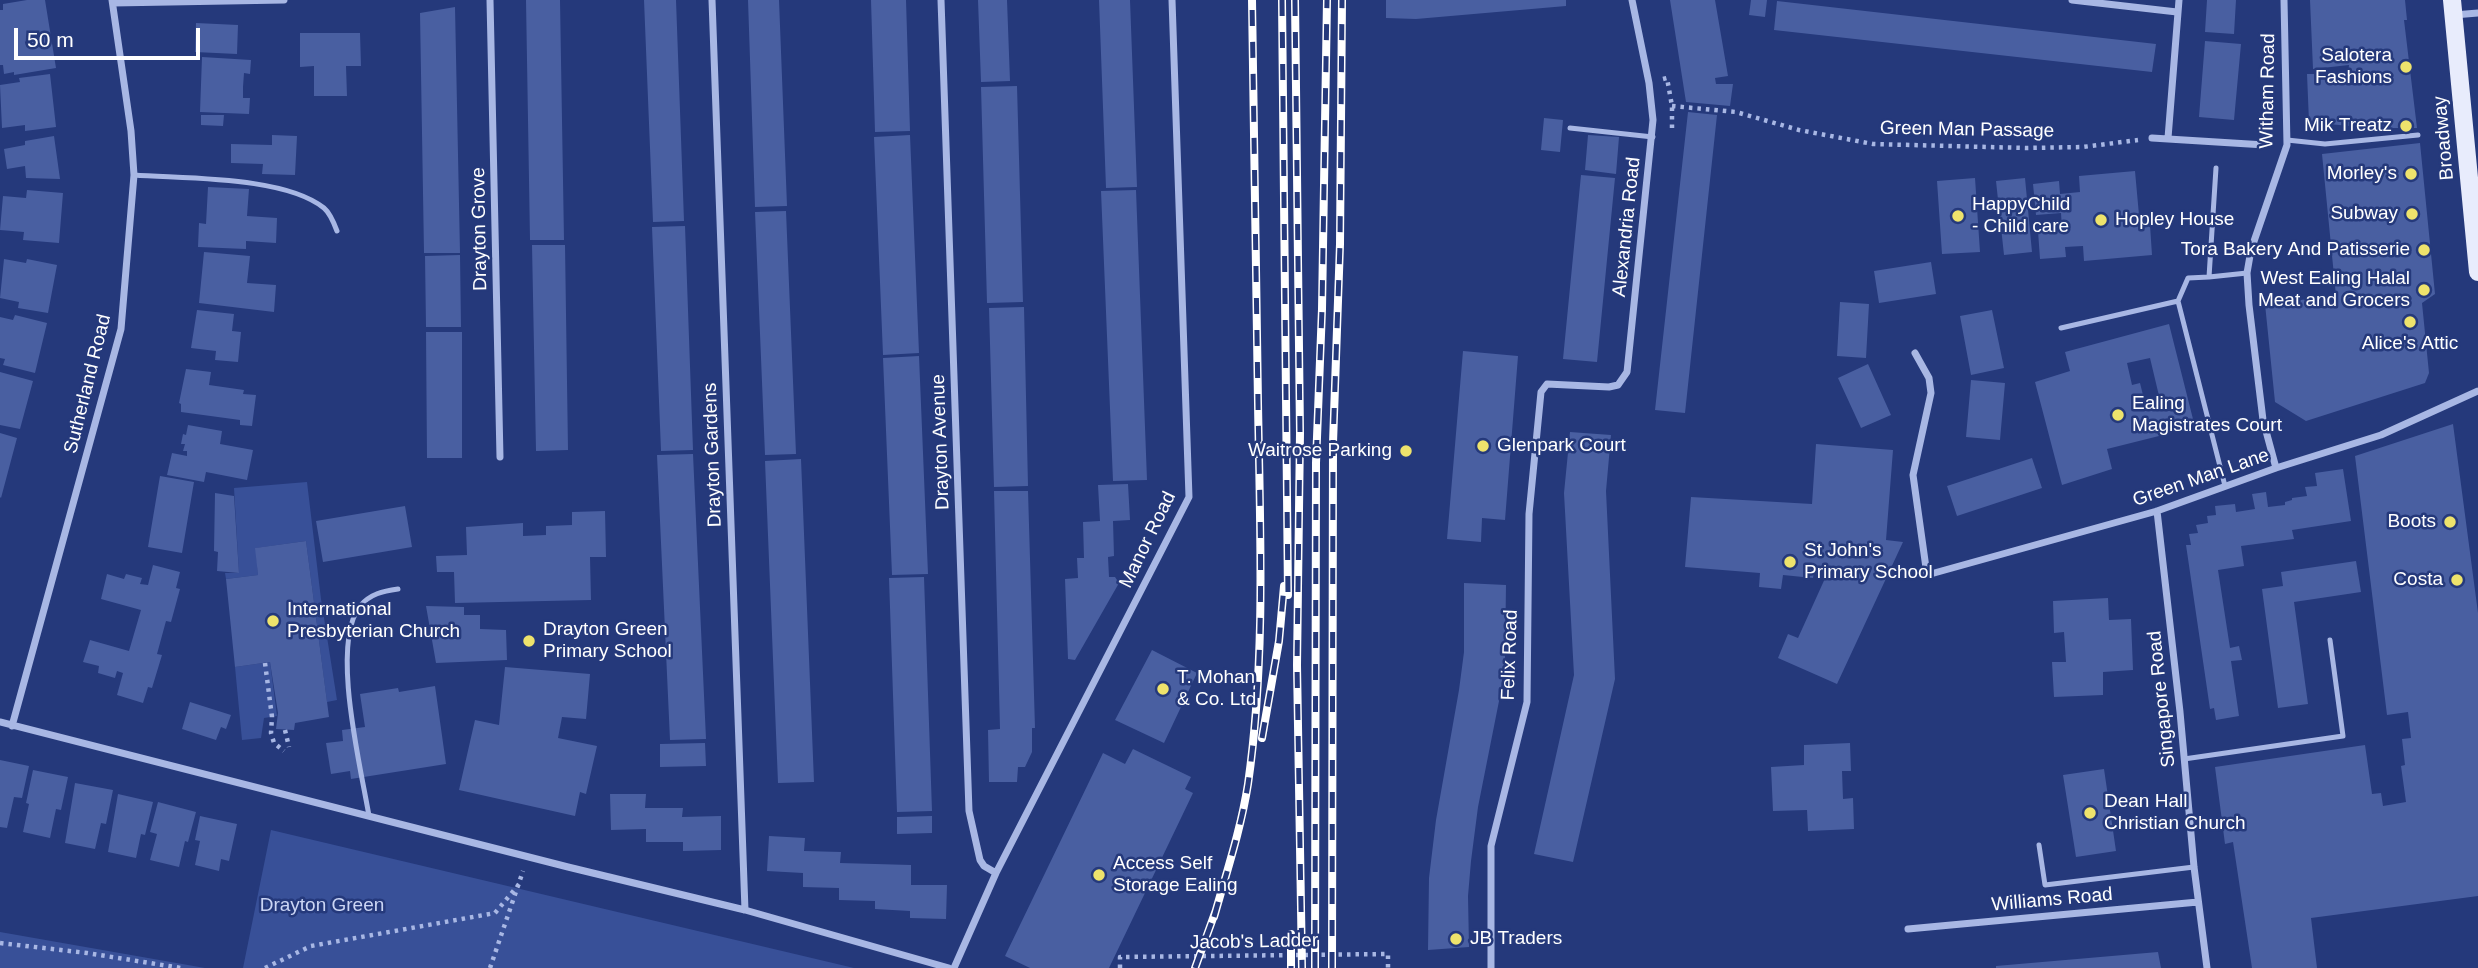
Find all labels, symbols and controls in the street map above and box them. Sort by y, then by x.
scale bar [18,14,203,58]
text: 50 m [27,28,74,51]
street label: Witham Road [2256,33,2280,149]
place label: Salotera Fashions [2315,45,2392,89]
marker: Salotera Fashions [2398,59,2414,75]
street label: Broadway [2429,95,2459,181]
place label: Mik Treatz [2304,115,2392,137]
street label: Green Man Passage [1880,117,2054,143]
marker: Mik Treatz [2398,118,2414,134]
street label: Alexandria Road [1608,156,1646,298]
place label: Morley's [2327,163,2397,185]
marker: Morley's [2403,166,2419,182]
street label: Drayton Grove [468,167,492,291]
place label: HappyChild - Child care [1972,194,2070,238]
place label: Subway [2330,203,2398,225]
marker: Subway [2404,206,2420,222]
marker: HappyChild - Child care [1950,208,1966,224]
place label: Hopley House [2115,209,2234,231]
marker: Hopley House [2093,212,2109,228]
place label: Tora Bakery And Patisserie [2181,239,2410,261]
marker: Tora Bakery And Patisserie [2416,242,2432,258]
place label: West Ealing Halal Meat and Grocers [2258,268,2410,312]
marker: West Ealing Halal Meat and Grocers [2416,282,2432,298]
street label: Sutherland Road [60,312,116,456]
marker: Alice's Attic [2402,314,2418,330]
place label: Alice's Attic [2362,333,2458,355]
street label: Drayton Avenue [927,374,955,510]
street label: Drayton Gardens [699,382,727,528]
place label: Ealing Magistrates Court [2132,393,2282,437]
marker: Ealing Magistrates Court [2110,407,2126,423]
place label: Glenpark Court [1497,435,1626,457]
marker: Glenpark Court [1475,438,1491,454]
place label: Waitrose Parking [1248,440,1392,462]
marker: Waitrose Parking [1398,443,1414,459]
street label: Green Man Lane [2130,444,2272,512]
street label: Manor Road [1115,488,1181,592]
place label: Boots [2387,511,2436,533]
marker: Boots [2442,514,2458,530]
place label: St John's Primary School [1804,540,1933,584]
marker: St John's Primary School [1782,554,1798,570]
place label: Costa [2393,569,2443,591]
marker: Costa [2449,572,2465,588]
place label: International Presbyterian Church [287,599,460,643]
street label: Felix Road [1497,609,1523,701]
marker: International Presbyterian Church [265,613,281,629]
place label: Drayton Green Primary School [543,619,672,663]
street label: Singapore Road [2143,630,2181,768]
marker: Drayton Green Primary School [521,633,537,649]
place label: T. Mohan & Co. Ltd [1177,667,1256,711]
marker: T. Mohan & Co. Ltd [1155,681,1171,697]
place label: Dean Hall Christian Church [2104,791,2245,835]
marker: Dean Hall Christian Church [2082,805,2098,821]
place label: Access Self Storage Ealing [1113,853,1238,897]
marker: Access Self Storage Ealing [1091,867,1107,883]
street label: Williams Road [1991,883,2113,917]
park label: Drayton Green [260,895,384,917]
place label: JB Traders [1470,928,1562,950]
street label: Jacob's Ladder [1190,929,1318,955]
marker: JB Traders [1448,931,1464,947]

